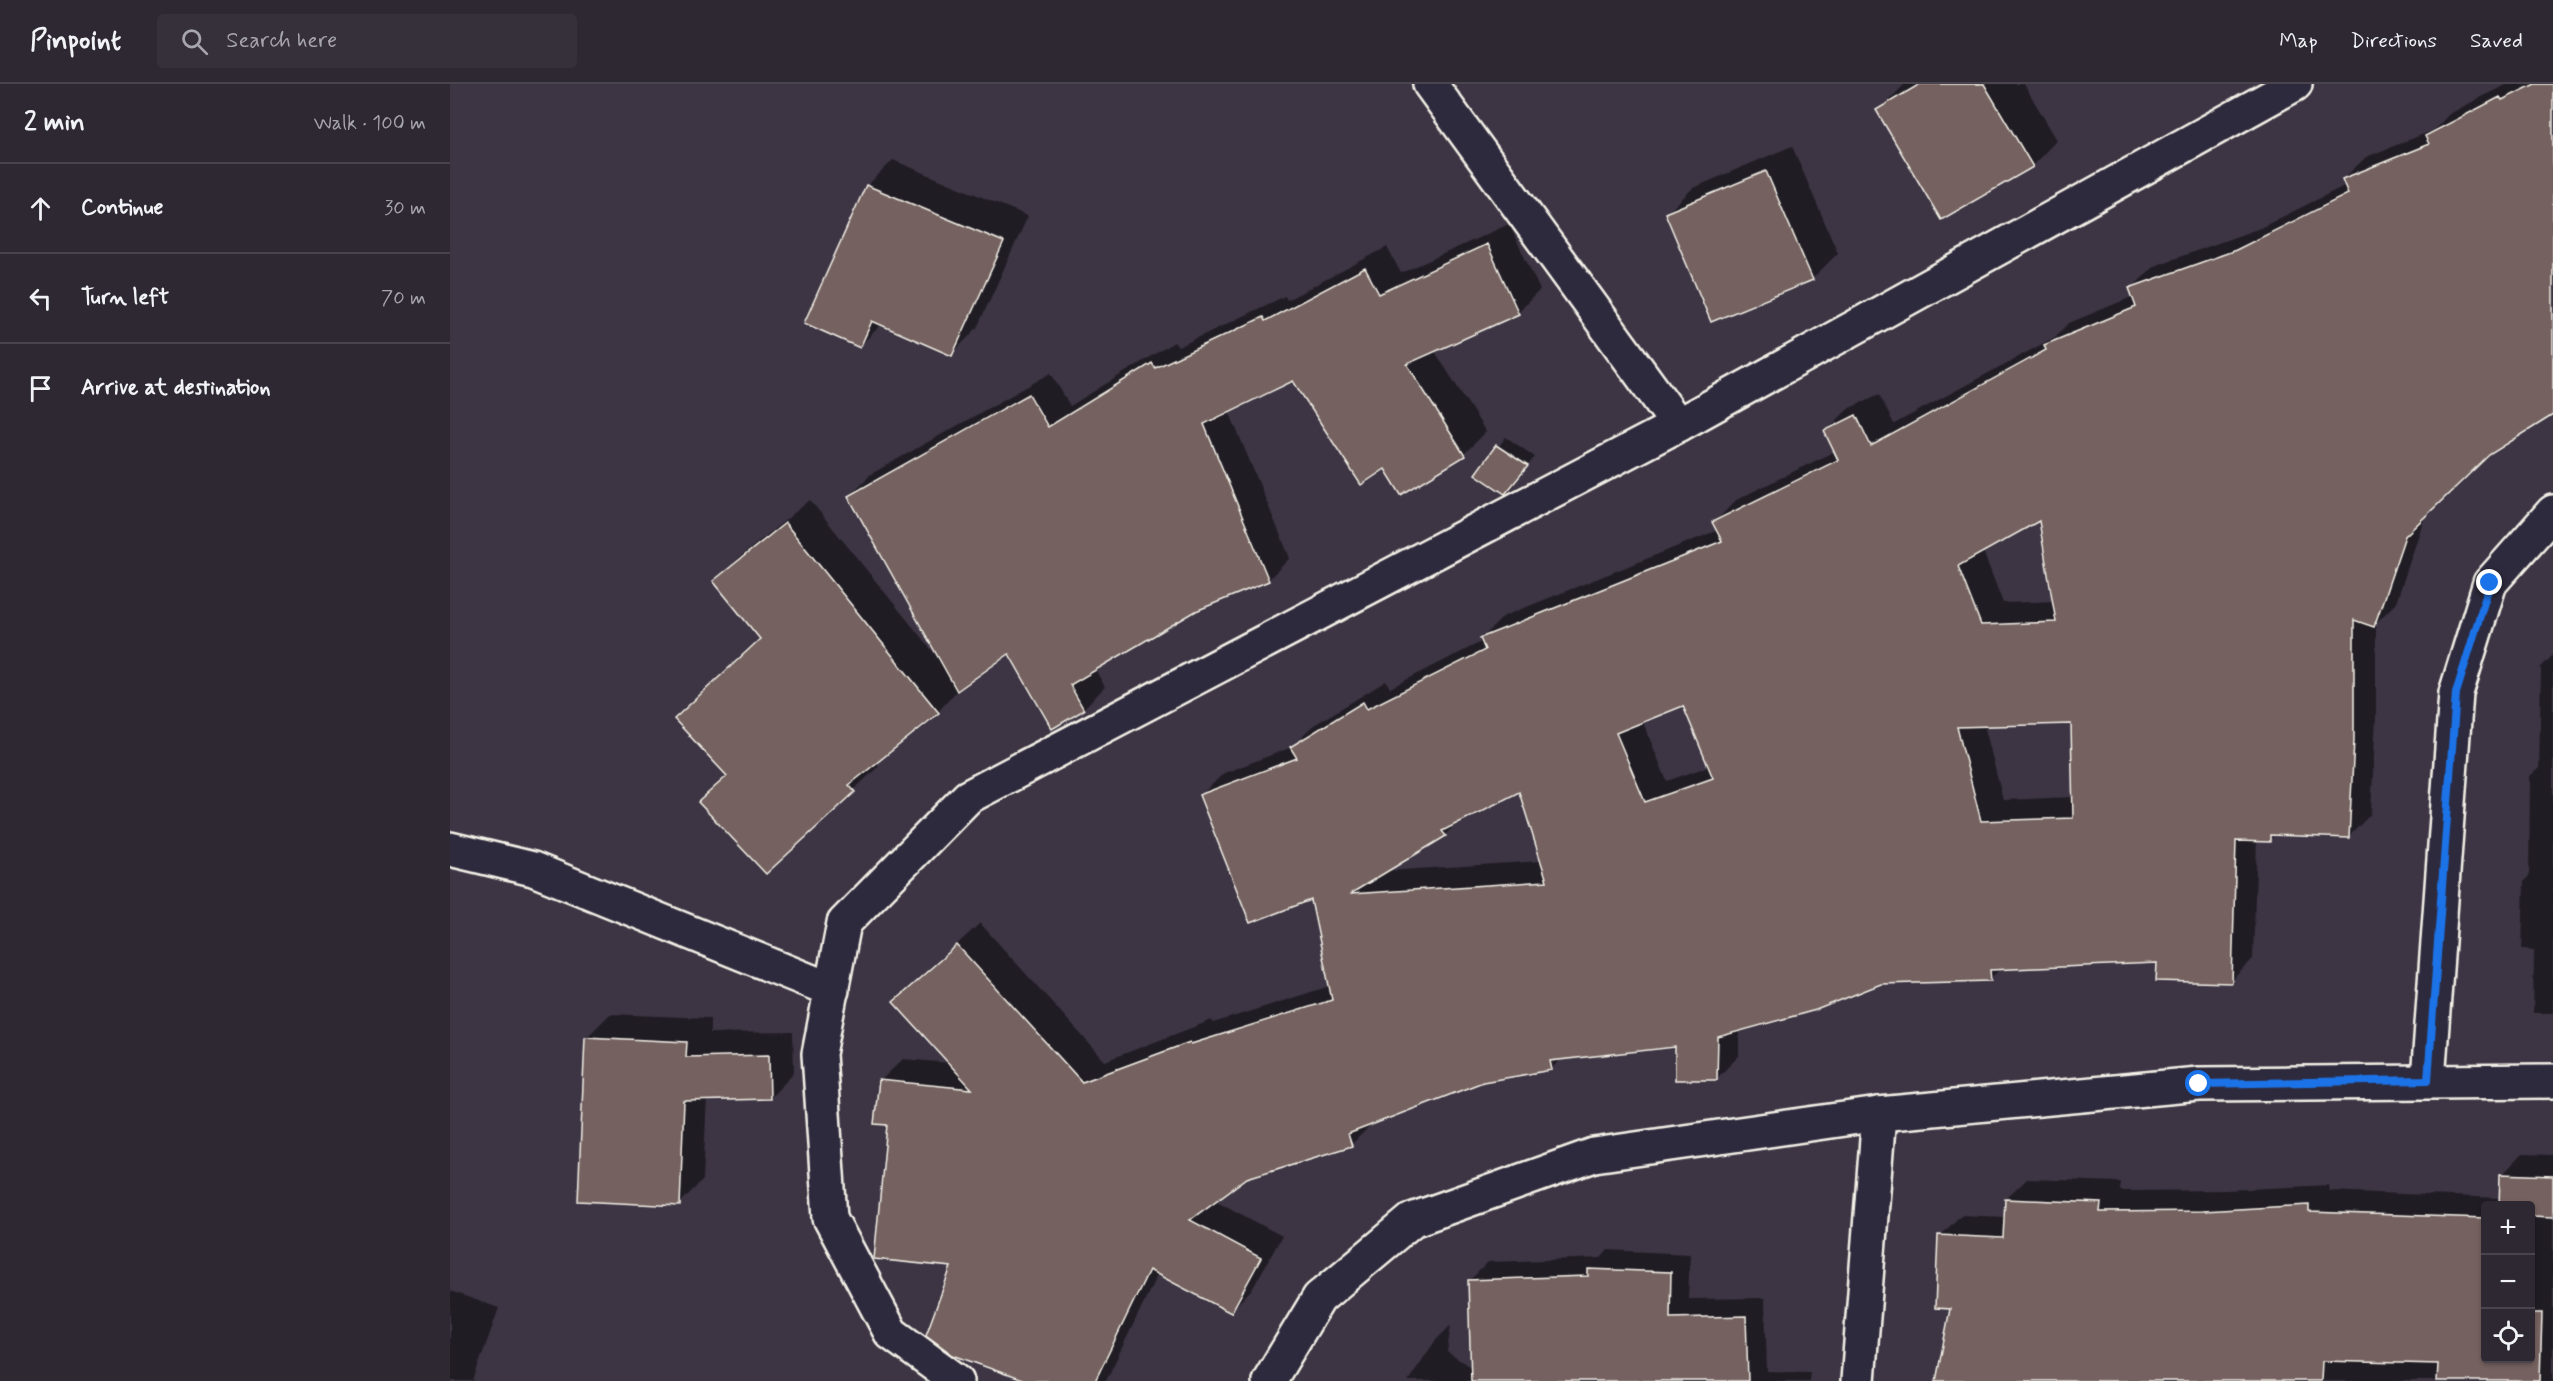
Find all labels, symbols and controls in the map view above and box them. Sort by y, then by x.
search box [157,14,577,68]
text: Pinpoint [30,23,121,60]
icon: search [178,25,211,58]
text: Search here [226,27,337,55]
text: Map [2279,27,2318,55]
text: Directions [2351,27,2437,55]
text: Saved [2470,27,2523,55]
text: 2 min [24,106,85,140]
text: Walk · 100 m [314,110,426,137]
icon: ahead [24,192,57,225]
text: Continue [81,194,163,222]
text: 30 m [384,195,426,222]
icon: left [24,282,57,315]
text: Turn left [81,284,169,312]
text: 70 m [381,285,426,312]
icon: arrive [24,372,57,405]
text: Arrive at destination [81,374,271,402]
route end [2476,569,2502,595]
route start [2185,1070,2211,1096]
map controls [2481,1201,2535,1363]
button: + [2481,1201,2535,1255]
button: − [2481,1255,2535,1309]
button: locate [2481,1309,2535,1363]

